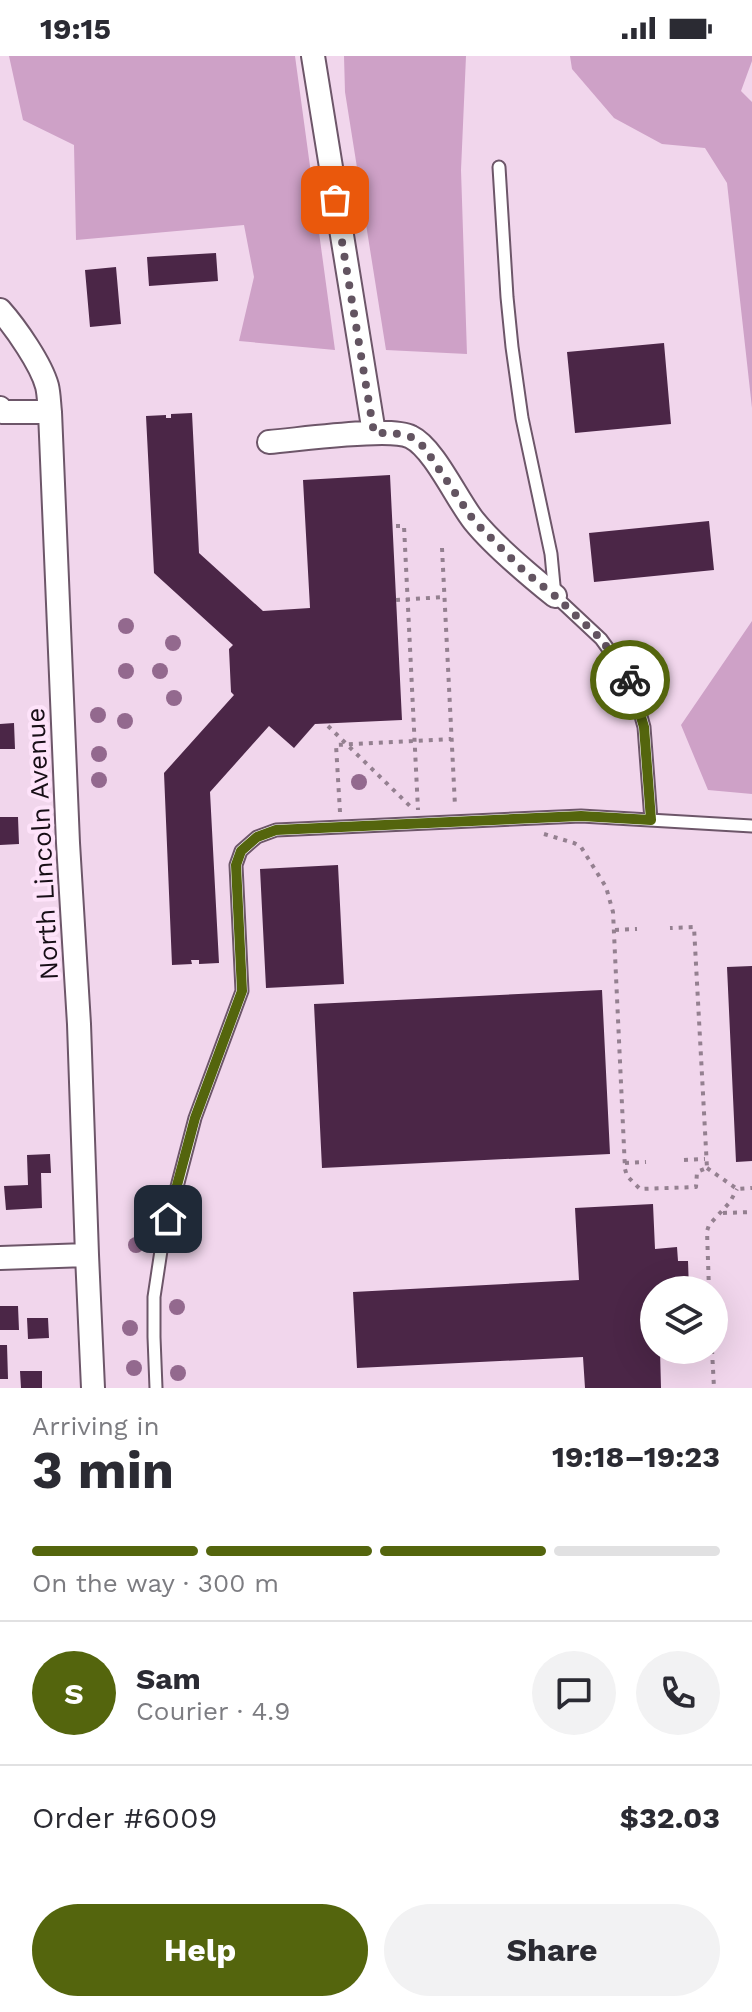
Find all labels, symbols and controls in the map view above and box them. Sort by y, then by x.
text: 19:15 [40,11,111,46]
pin [301,166,369,234]
icon: bag [313,178,357,222]
courier [590,640,670,720]
icon: bike [608,658,652,702]
street label: North Lincoln Avenue [20,707,64,981]
pin [134,1185,202,1253]
icon: home [146,1197,190,1241]
map controls [640,1276,728,1364]
button: layers [640,1276,728,1364]
text: Arriving in [32,1411,160,1441]
text: 19:18–19:23 [552,1439,720,1474]
text: 3 min [32,1440,174,1501]
text: On the way · 300 m [32,1568,279,1598]
button: chat [532,1651,616,1735]
button: phone [636,1651,720,1735]
text: Sam [136,1661,201,1696]
text: S [64,1676,84,1711]
text: Courier · 4.9 [136,1696,290,1726]
text: Order #6009 [32,1800,217,1835]
text: $32.03 [620,1800,720,1835]
button: Help [32,1904,368,1996]
button: Share [384,1904,720,1996]

